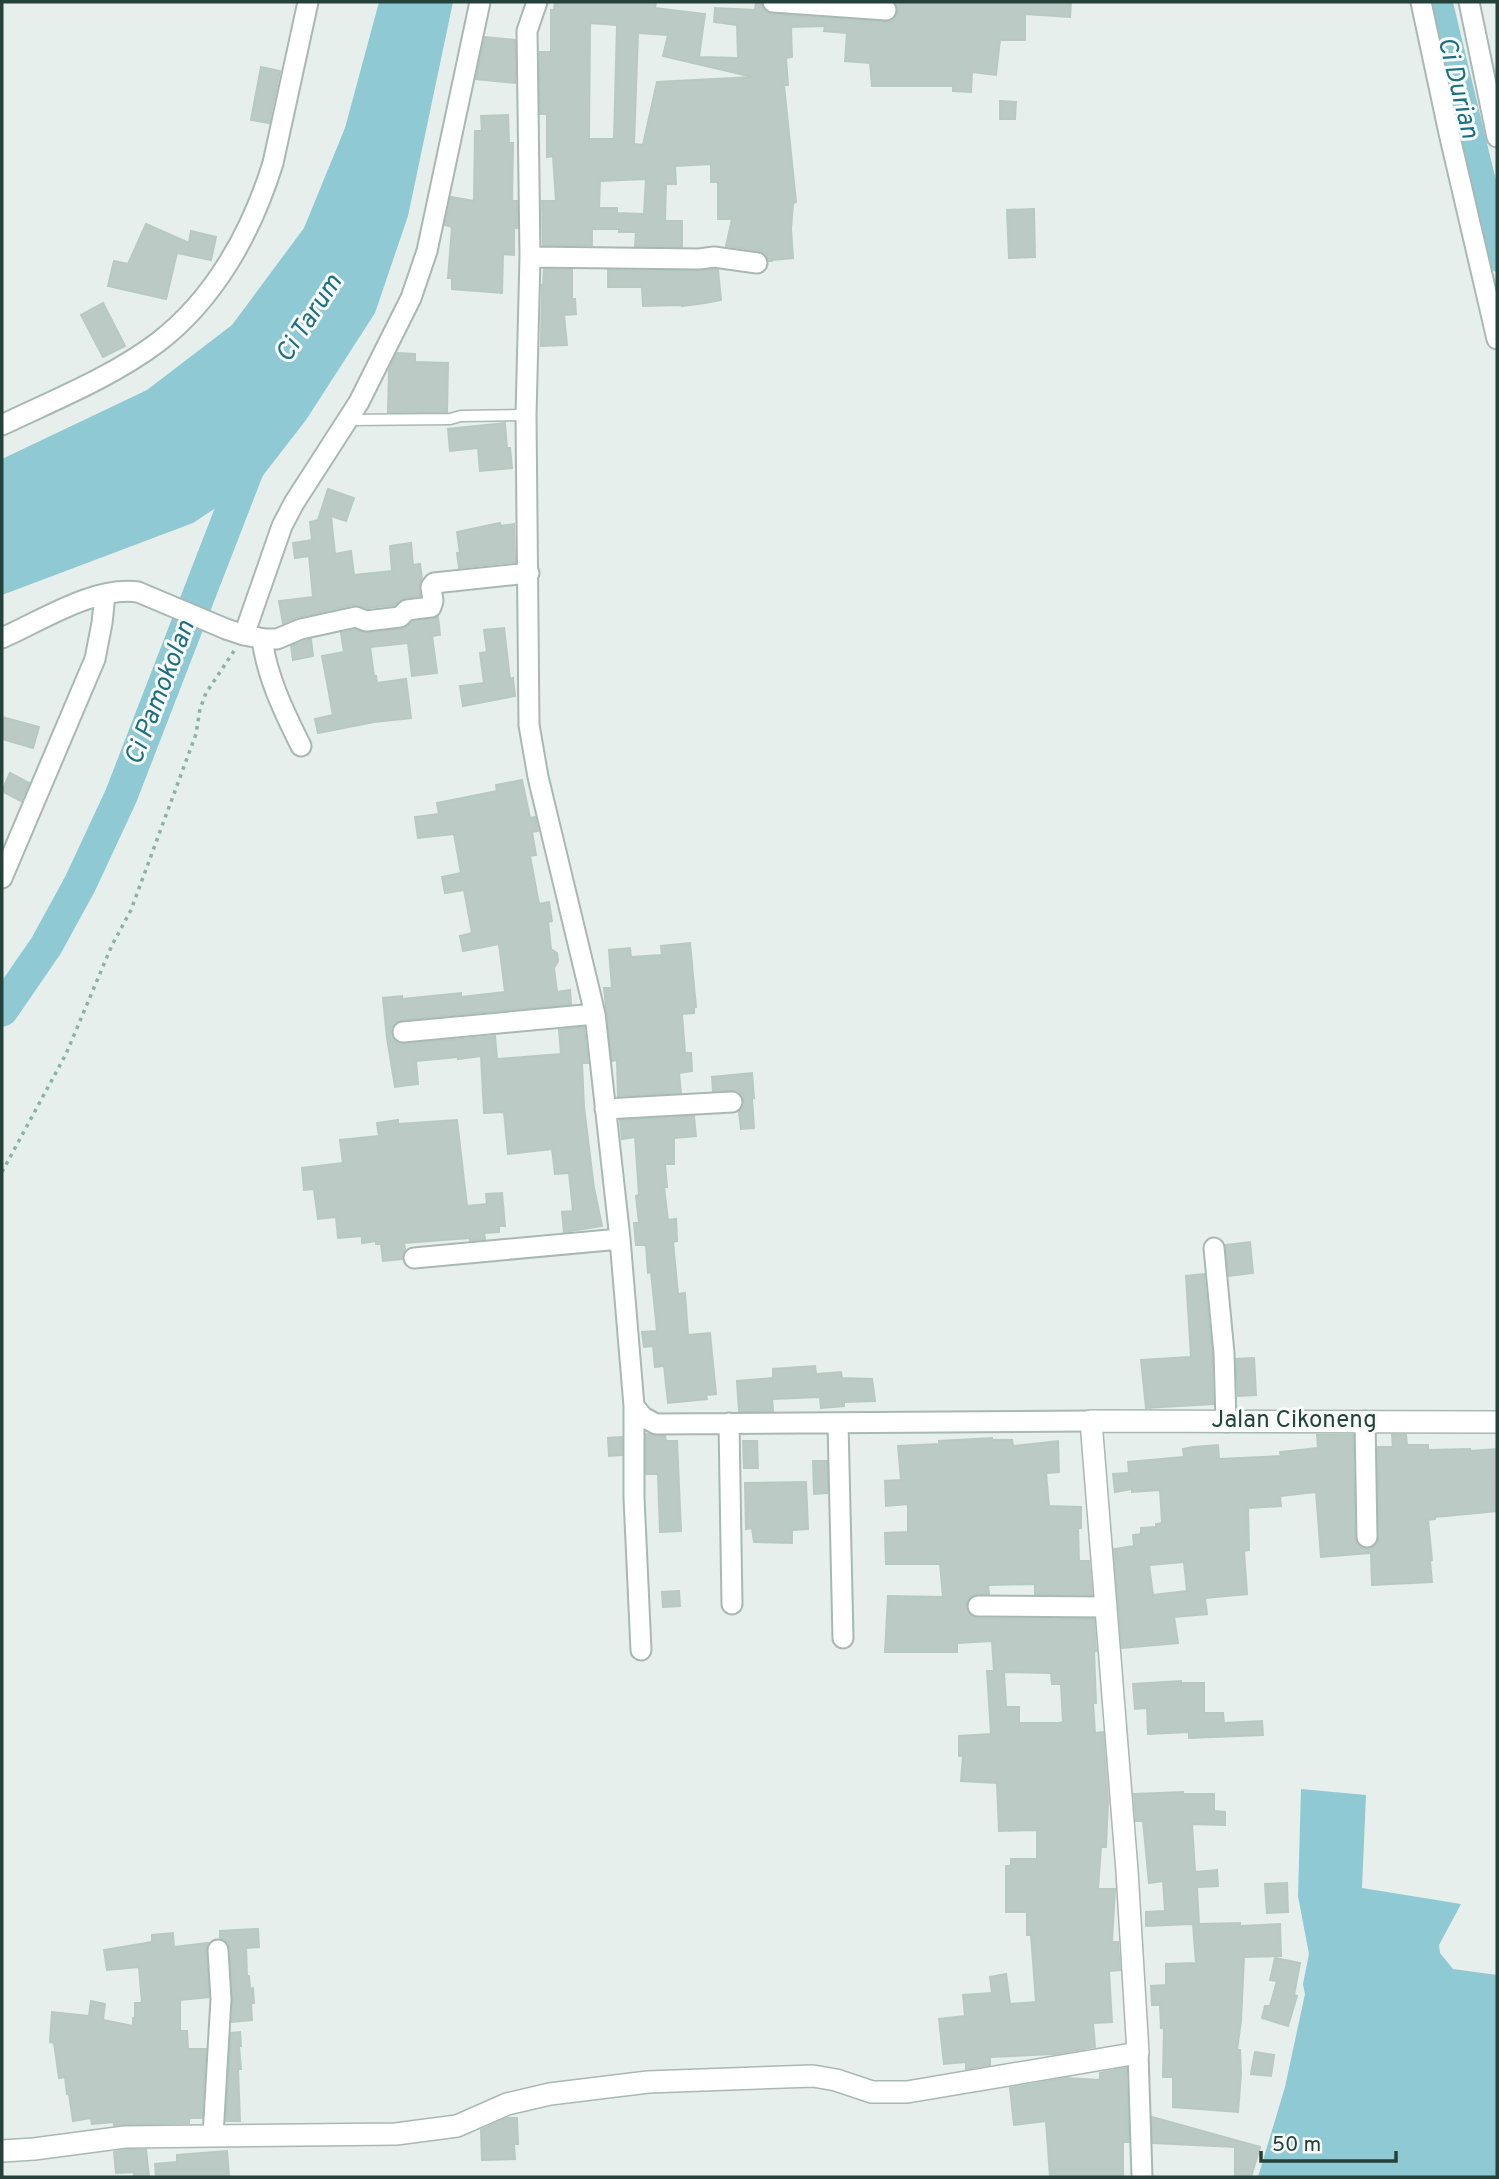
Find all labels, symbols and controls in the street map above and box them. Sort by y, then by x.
water label: Ci Durian [1428,34,1486,142]
water label: Ci Tarum [269,268,351,369]
water label: Ci Pamokolan [118,616,204,770]
street label: Jalan Cikoneng [1211,1406,1377,1436]
scale bar [1261,2120,1396,2164]
text: 50 m [1272,2132,1321,2159]

